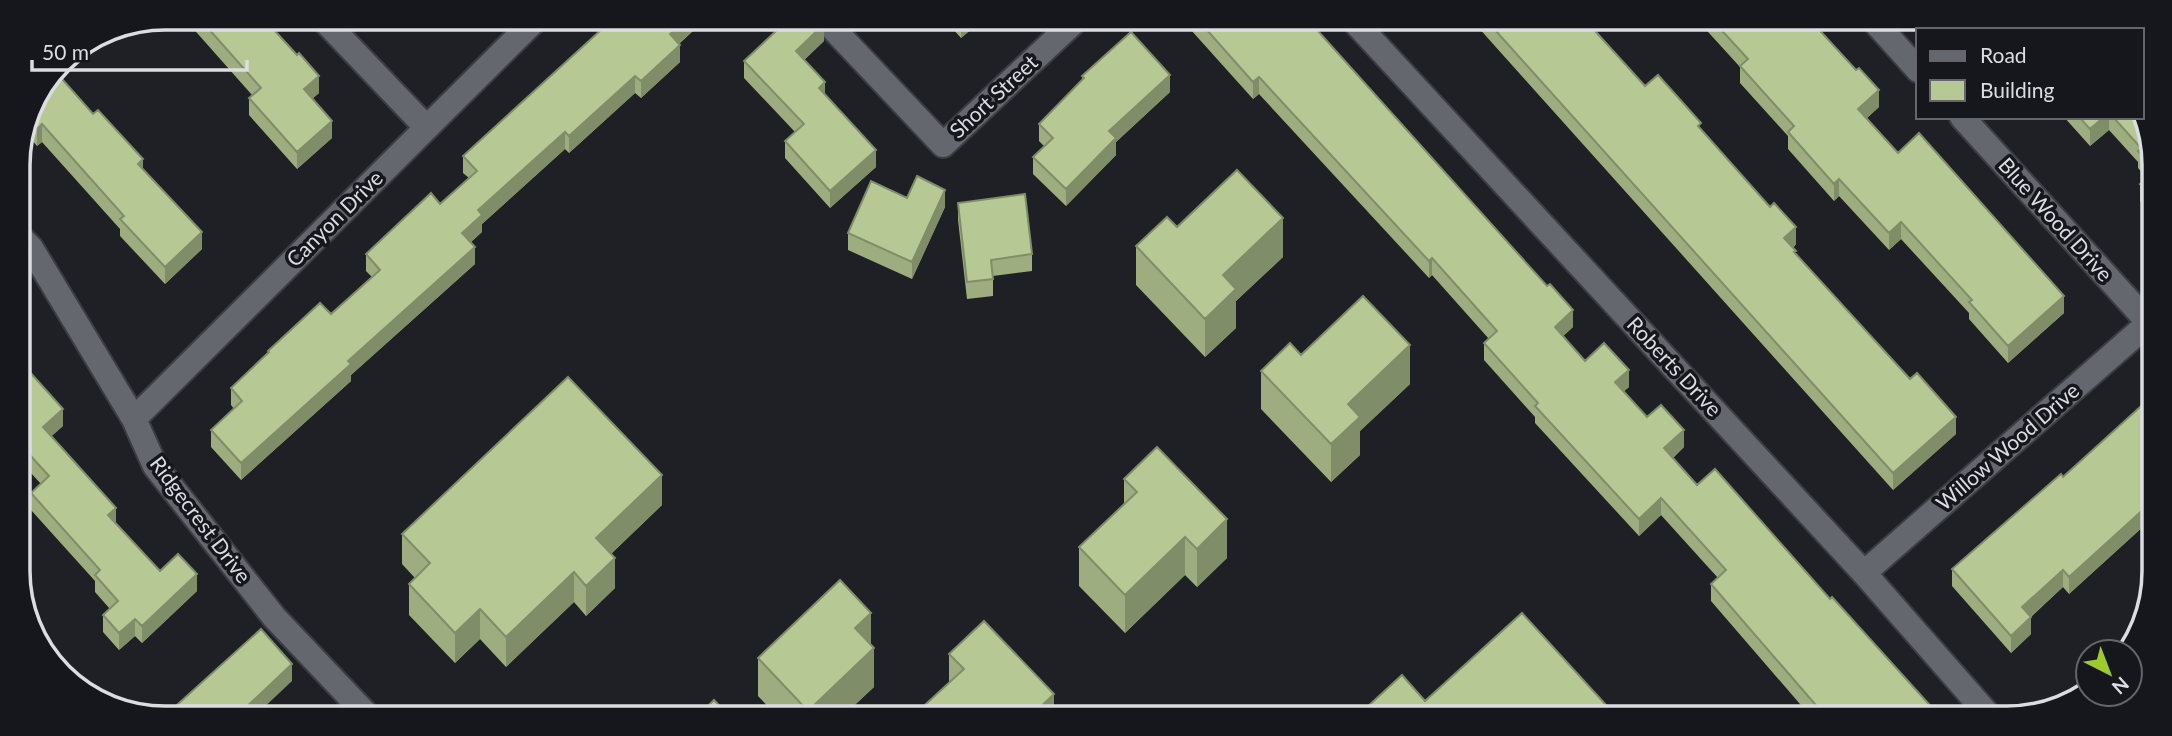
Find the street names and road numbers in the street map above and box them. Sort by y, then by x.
street label: Short Street [944,49,1042,143]
street label: Blue Wood Drive [1994,152,2118,286]
street label: Canyon Drive [281,165,387,271]
street label: Roberts Drive [1623,311,1728,421]
street label: Willow Wood Drive [1930,377,2084,515]
street label: Ridgecrest Drive [145,451,257,587]

